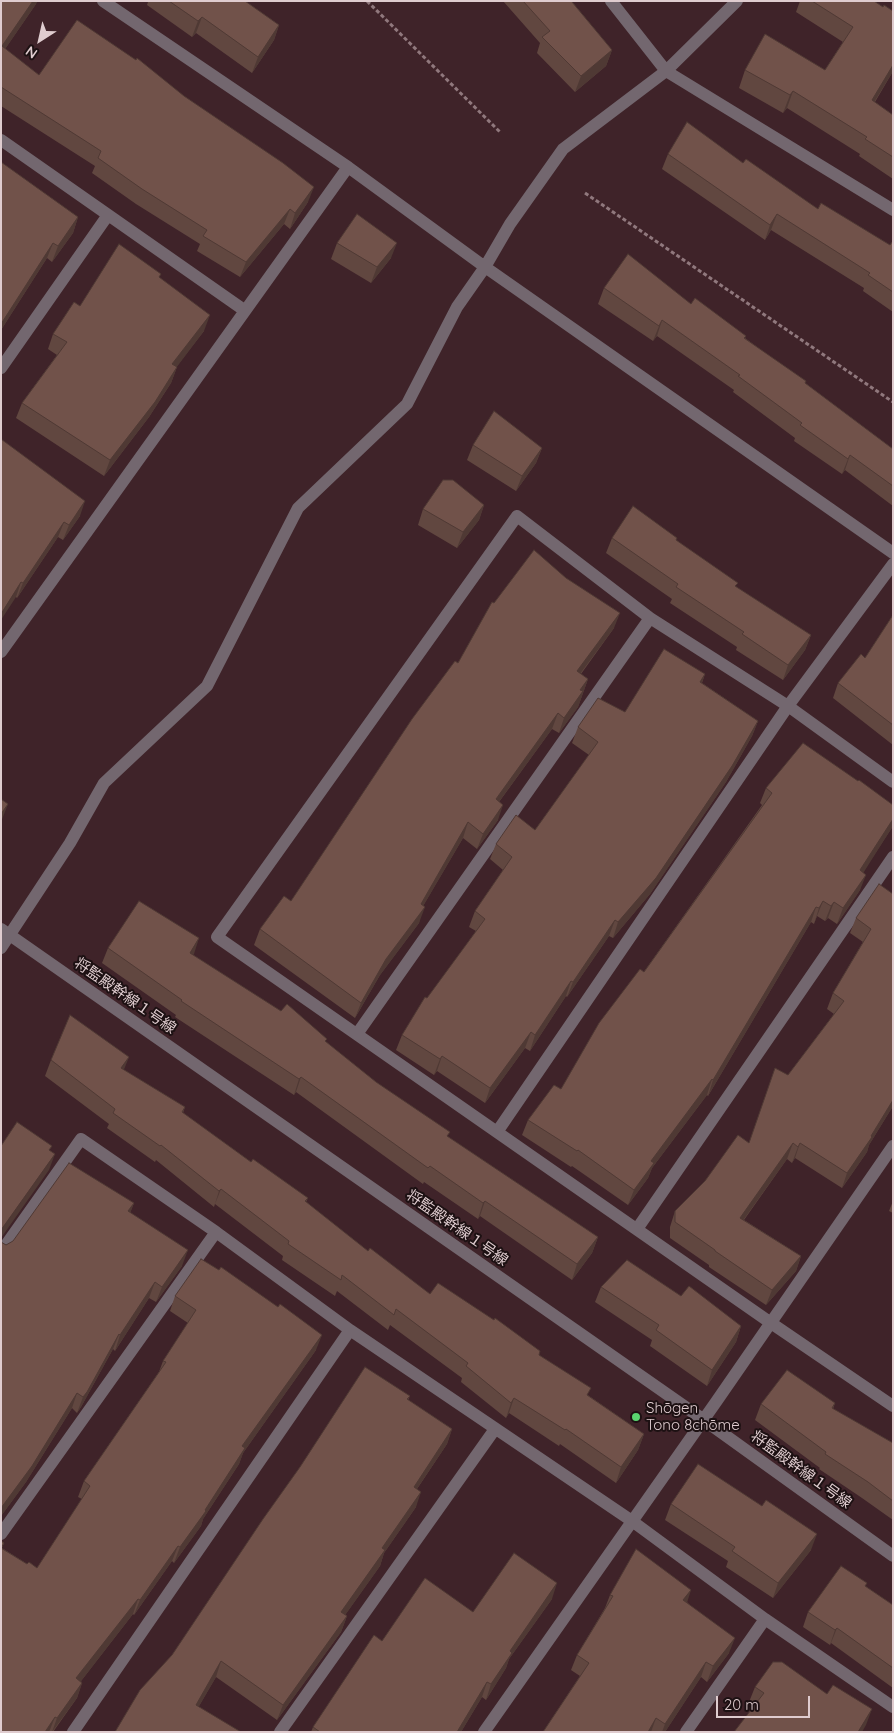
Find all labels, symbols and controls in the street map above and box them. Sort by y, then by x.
north arrow [15,15,65,65]
text: N [22,42,41,63]
street label: 将監殿幹線１号線 [71,954,179,1038]
street label: 将監殿幹線１号線 [403,1186,511,1270]
place label: Shōgen Tono 8chōme [646,1399,740,1434]
marker: Shōgen Tono 8chōme [630,1411,642,1423]
street label: 将監殿幹線１号線 [747,1427,855,1513]
scale bar [719,1686,813,1718]
text: 20 m [724,1695,759,1714]

